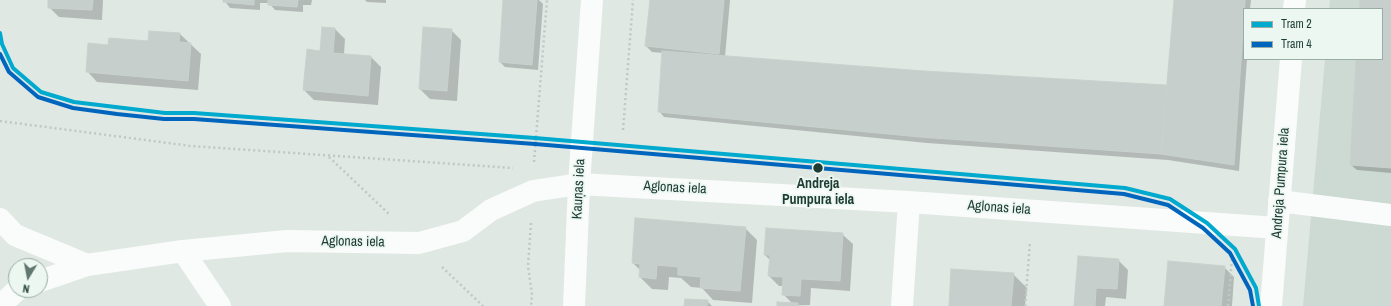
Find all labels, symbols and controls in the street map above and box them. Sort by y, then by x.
legend [1243,8,1383,60]
text: Tram 2 [1281,16,1312,32]
text: Tram 4 [1281,36,1312,52]
street label: Andreja Pumpura iela [1269,127,1293,239]
street label: Kauņas iela [569,158,589,220]
marker: Andreja Pumpura iela [811,161,825,175]
place label: Andreja Pumpura iela [782,176,854,208]
street label: Aglonas iela [643,178,707,198]
street label: Aglonas iela [967,197,1031,219]
street label: Aglonas iela [321,233,385,251]
north arrow [8,258,48,298]
text: N [22,281,31,296]

